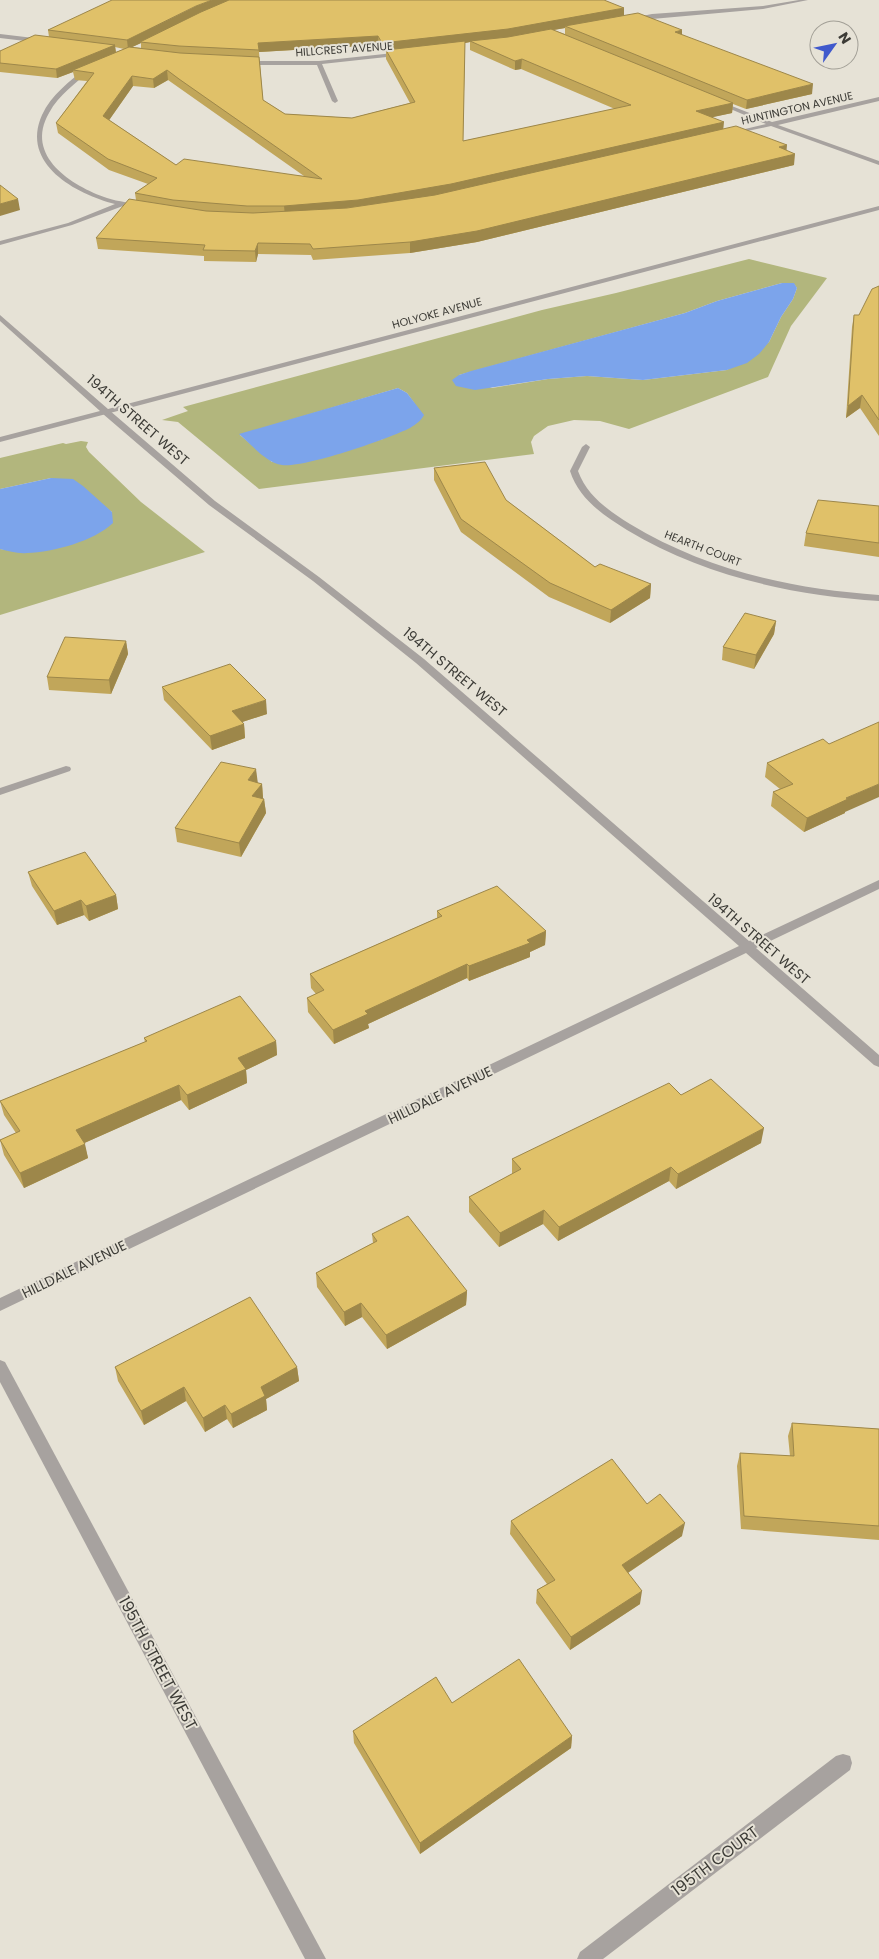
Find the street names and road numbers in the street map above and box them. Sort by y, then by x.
street label: HILLCREST AVENUE [295,38,393,60]
street label: HUNTINGTON AVENUE [740,87,854,129]
street label: HOLYOKE AVENUE [390,293,484,333]
street label: 194TH STREET WEST [82,370,194,470]
street label: HEARTH COURT [662,526,744,570]
street label: 194TH STREET WEST [399,623,511,722]
street label: 194TH STREET WEST [703,889,815,989]
street label: HILLDALE AVENUE [384,1061,496,1129]
street label: HILLDALE AVENUE [18,1235,130,1303]
street label: 195TH STREET WEST [113,1592,203,1734]
street label: 195TH COURT [667,1821,763,1901]

